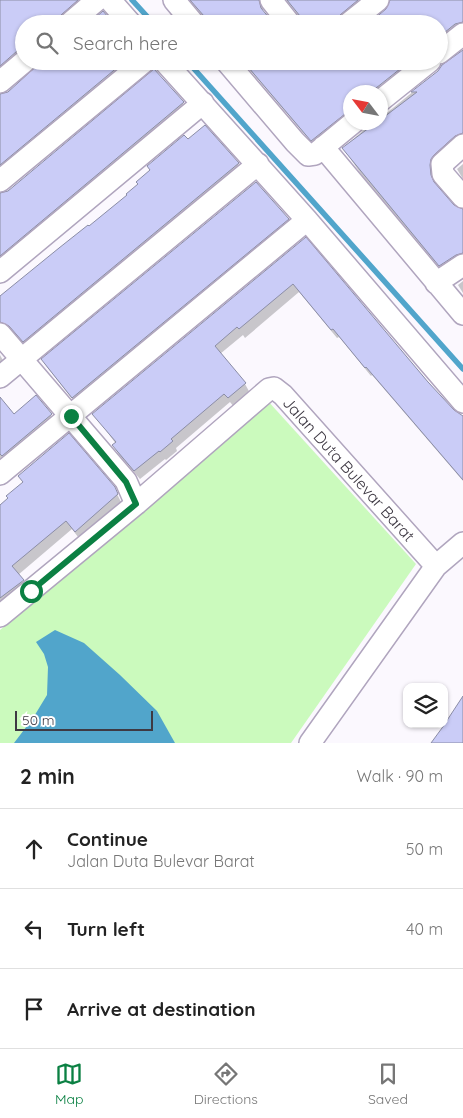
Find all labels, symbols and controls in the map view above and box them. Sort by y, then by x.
search box [15,15,448,70]
icon: search [33,29,61,57]
text: Search here [73,31,178,55]
north arrow [343,85,388,130]
street label: Jalan Duta Bulevar Barat [279,393,419,545]
route end [60,405,83,428]
route start [20,580,43,603]
map controls [403,683,448,728]
button: layers [403,683,448,728]
scale bar [15,708,152,731]
text: 50 m [22,711,55,729]
text: 2 min [20,763,75,789]
text: Walk · 90 m [356,766,443,786]
text: Continue [67,827,148,851]
icon: ahead [20,835,48,863]
text: 50 m [406,839,443,859]
text: Jalan Duta Bulevar Barat [67,851,255,871]
icon: left [20,915,48,943]
text: Turn left [67,917,145,941]
text: 40 m [406,919,443,939]
icon: arrive [20,995,48,1023]
text: Arrive at destination [67,997,256,1021]
tab: Map [55,1060,84,1108]
tab: Directions [194,1060,258,1108]
tab: Saved [368,1060,408,1108]

